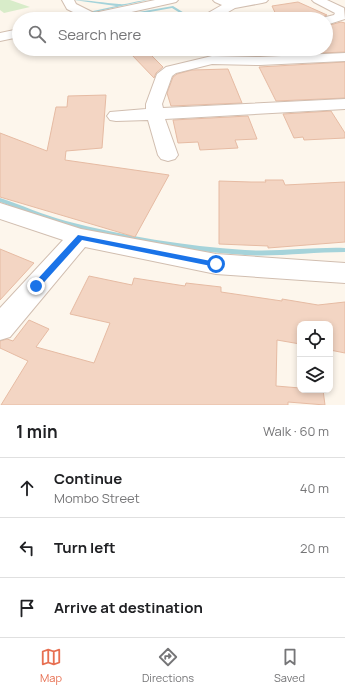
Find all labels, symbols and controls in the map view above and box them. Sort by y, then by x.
search box [12,12,333,56]
icon: search [26,23,48,45]
text: Search here [58,24,141,45]
route start [207,255,225,273]
route end [27,277,45,295]
map controls [297,321,333,393]
button: locate [297,321,333,357]
button: layers [297,357,333,393]
text: 1 min [16,420,58,443]
text: Walk · 60 m [263,422,329,440]
text: Continue [54,468,122,489]
icon: ahead [16,477,38,499]
text: 40 m [300,479,329,497]
text: Mombo Street [54,489,140,507]
icon: left [16,537,38,559]
text: Turn left [54,537,116,558]
text: 20 m [300,539,329,557]
icon: arrive [16,597,38,619]
text: Arrive at destination [54,597,203,618]
tab: Map [40,646,62,685]
tab: Directions [142,646,194,685]
tab: Saved [274,646,305,685]

